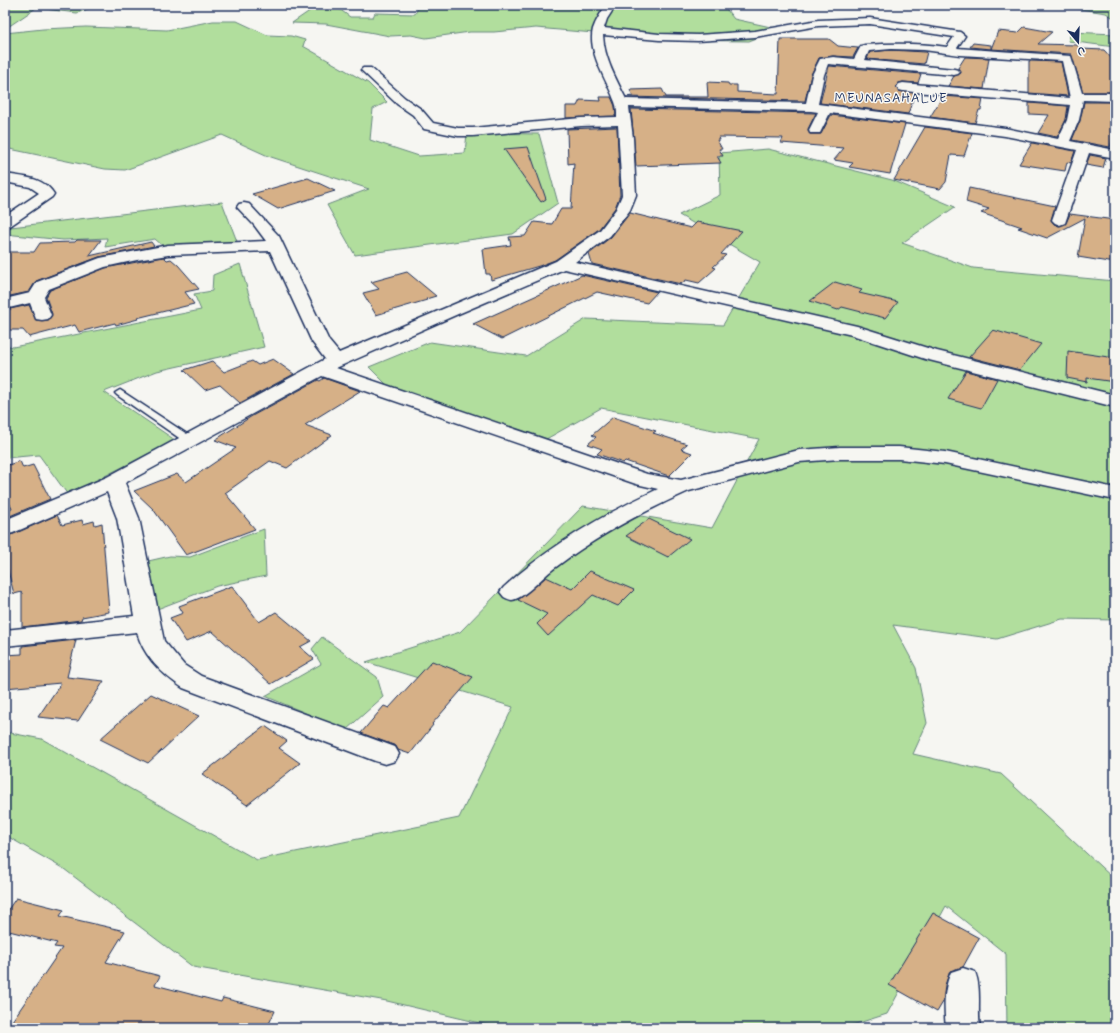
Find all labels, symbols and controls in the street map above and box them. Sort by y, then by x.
north arrow [1058,22,1098,62]
text: U [1075,43,1087,58]
district label: MEUNASAHALUE [835,90,947,107]

